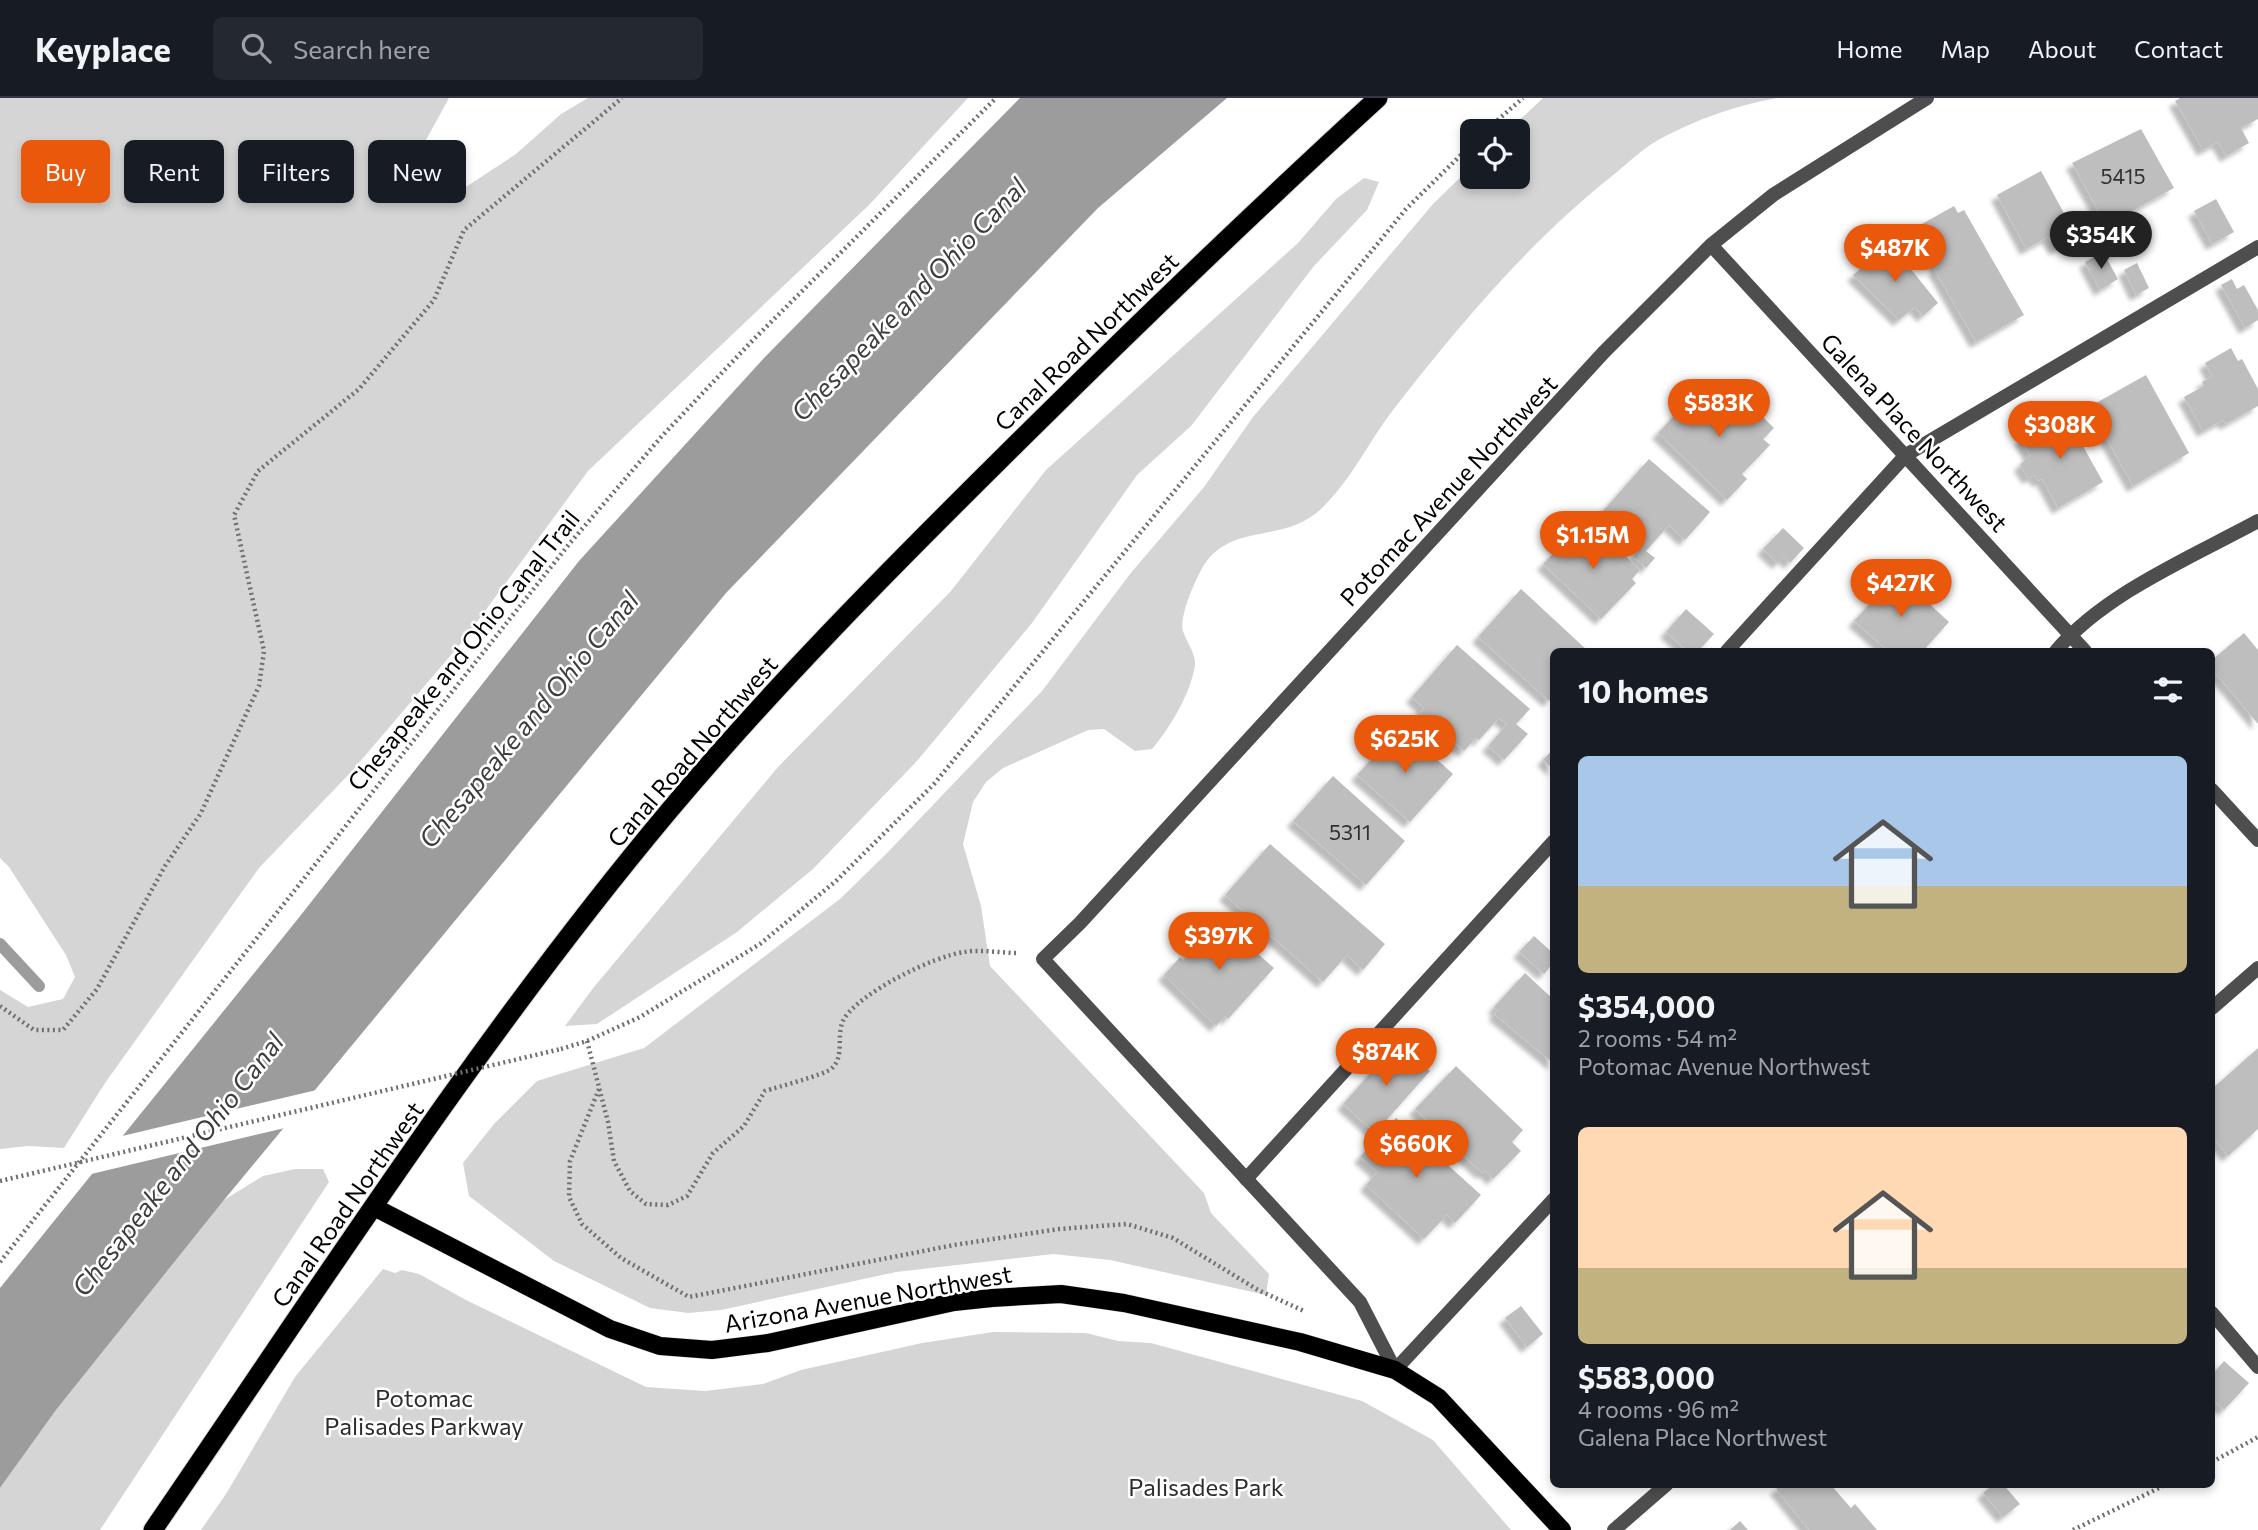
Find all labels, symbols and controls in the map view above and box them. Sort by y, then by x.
search box [213,17,703,80]
text: Keyplace [35,28,171,69]
icon: search [237,29,275,67]
text: Search here [293,33,430,64]
text: Home [1837,34,1903,63]
text: Map [1941,34,1990,63]
text: About [2028,34,2096,63]
text: Contact [2134,34,2223,63]
map controls [1460,119,1530,189]
button: locate [1460,119,1530,189]
chip: Buy [21,140,110,203]
chip: Rent [124,140,224,203]
chip: Filters [238,140,354,203]
chip: New [368,140,466,203]
house number: 5415 [2100,163,2146,188]
water label: Chesapeake and Ohio Canal [784,170,1033,427]
pin: $354K [2052,212,2150,271]
text: $354K [2066,220,2136,248]
pin: $487K [1846,225,1944,284]
text: $487K [1860,233,1930,261]
street label: Canal Road Northwest [988,246,1184,436]
street label: Galena Place Northwest [1816,327,2014,537]
street label: Potomac Avenue Northwest [1333,369,1563,611]
pin: $583K [1670,380,1768,439]
text: $583K [1684,388,1754,416]
pin: $308K [2011,402,2109,461]
text: $308K [2024,410,2096,438]
street label: Chesapeake and Ohio Canal Trail [341,504,585,796]
pin: $1.15M [1536,512,1650,571]
text: $1.15M [1556,520,1630,548]
pin: $427K [1852,560,1950,619]
text: $427K [1867,568,1935,596]
water label: Chesapeake and Ohio Canal [412,584,644,854]
street label: Canal Road Northwest [601,649,783,853]
icon: filters [2149,671,2187,709]
text: 10 homes [1578,672,1708,709]
pin: $625K [1356,716,1454,775]
text: $625K [1370,724,1440,752]
icon: home [1820,801,1946,927]
house number: 5311 [1329,819,1371,844]
pin: $397K [1170,912,1268,972]
text: $397K [1184,921,1254,949]
text: $354,000 [1578,987,1715,1024]
text: 2 rooms · 54 m² [1578,1024,1737,1052]
water label: Chesapeake and Ohio Canal [65,1025,290,1302]
pin: $874K [1337,1028,1435,1088]
text: $874K [1352,1037,1420,1065]
text: Potomac Avenue Northwest [1578,1052,1870,1080]
street label: Canal Road Northwest [265,1096,429,1312]
pin: $660K [1367,1121,1465,1180]
text: $660K [1380,1129,1452,1157]
icon: home [1820,1172,1946,1298]
street label: Arizona Avenue Northwest [722,1258,1014,1338]
text: $583,000 [1578,1358,1715,1395]
park label: Potomac Palisades Parkway [324,1383,524,1440]
text: 4 rooms · 96 m² [1578,1395,1739,1423]
text: Galena Place Northwest [1578,1423,1827,1451]
park label: Palisades Park [1128,1472,1284,1501]

